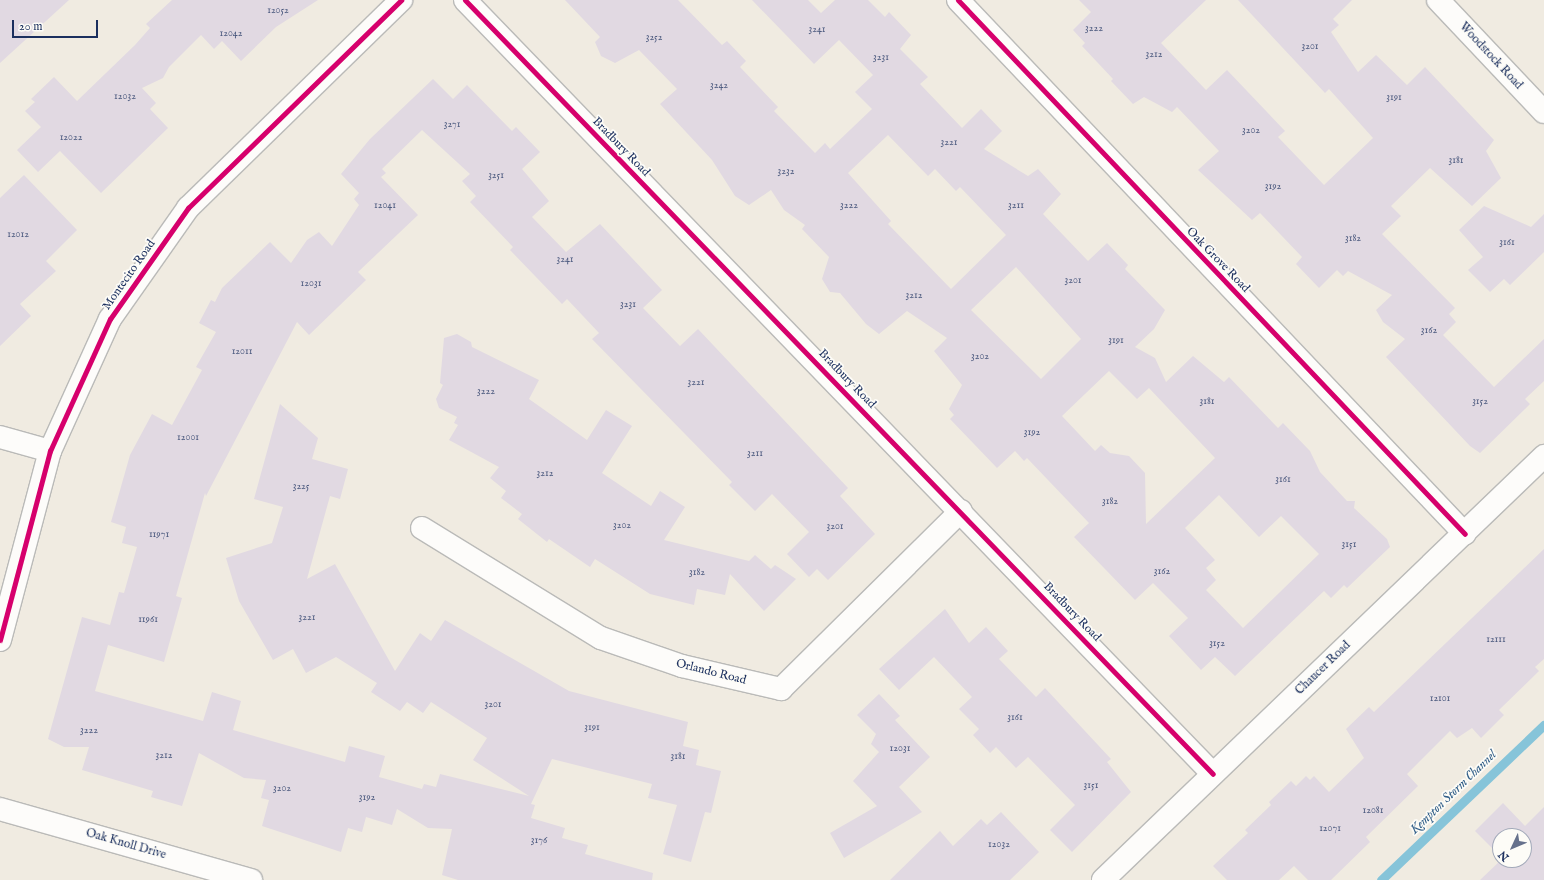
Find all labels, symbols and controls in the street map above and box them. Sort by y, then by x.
house number: 12052 [267,5,289,17]
scale bar [14,12,100,38]
text: 20 m [19,19,42,34]
street label: Woodstock Road [1456,20,1526,92]
house number: 3222 [1085,23,1103,35]
house number: 3241 [808,24,826,36]
house number: 12042 [220,28,242,40]
house number: 3252 [646,32,662,44]
house number: 3201 [1301,41,1319,53]
house number: 3212 [1146,49,1162,61]
house number: 3231 [873,52,889,64]
house number: 3242 [710,80,728,92]
house number: 12032 [114,91,136,103]
house number: 3191 [1386,92,1402,104]
street label: Bradbury Road [589,114,653,180]
house number: 3271 [444,119,460,131]
house number: 3202 [1242,125,1260,137]
house number: 12022 [60,132,82,144]
house number: 3221 [941,137,957,149]
house number: 3181 [1448,155,1464,167]
house number: 3232 [778,166,794,178]
house number: 3251 [488,170,504,182]
house number: 3192 [1265,181,1281,193]
house number: 12041 [374,200,396,212]
house number: 3222 [840,200,858,212]
house number: 3211 [1008,200,1024,212]
street label: Oak Grove Road [1183,224,1253,296]
house number: 12012 [7,229,29,241]
house number: 3182 [1345,233,1361,245]
street label: Montecito Road [100,237,158,313]
house number: 3161 [1499,237,1515,249]
house number: 3241 [556,254,574,266]
house number: 3201 [1064,275,1082,287]
house number: 12031 [301,278,321,290]
house number: 3212 [906,290,922,302]
house number: 3231 [620,299,636,311]
house number: 3162 [1421,325,1437,337]
house number: 3191 [1108,335,1124,347]
house number: 12011 [232,346,252,358]
street label: Bradbury Road [815,346,879,412]
house number: 3202 [971,351,989,363]
house number: 3221 [688,377,704,389]
house number: 3222 [477,386,495,398]
house number: 3181 [1199,396,1215,408]
house number: 3152 [1472,396,1488,408]
house number: 3192 [1024,427,1040,439]
house number: 12001 [177,432,199,444]
house number: 3211 [747,448,763,460]
house number: 3212 [537,468,553,480]
house number: 3161 [1275,474,1291,486]
house number: 3225 [293,481,309,493]
house number: 3182 [1102,496,1118,508]
house number: 3202 [613,520,631,532]
house number: 3201 [826,521,844,533]
house number: 11971 [149,529,169,541]
house number: 3151 [1342,539,1356,551]
house number: 3162 [1154,566,1170,578]
house number: 3182 [689,567,705,579]
street label: Bradbury Road [1040,579,1104,645]
house number: 3221 [299,612,315,624]
house number: 11961 [138,614,158,626]
house number: 12111 [1486,634,1506,646]
house number: 3152 [1209,638,1225,650]
street label: Chaucer Road [1292,638,1354,698]
street label: Orlando Road [674,656,748,688]
house number: 12101 [1430,693,1450,705]
house number: 3201 [484,699,502,711]
house number: 3161 [1007,712,1023,724]
house number: 3191 [584,722,600,734]
house number: 3222 [80,725,98,737]
house number: 12031 [890,743,910,755]
water label: Kempton Storm Channel [1408,748,1500,838]
house number: 3212 [156,750,172,762]
house number: 3181 [670,751,686,763]
house number: 3151 [1084,780,1098,792]
house number: 3202 [273,783,291,795]
house number: 3192 [359,792,375,804]
house number: 12081 [1363,805,1383,817]
house number: 12071 [1319,823,1341,835]
street label: Oak Knoll Drive [84,826,168,862]
north arrow [1492,828,1532,868]
house number: 3176 [531,835,547,847]
house number: 12032 [988,839,1010,851]
text: N [1496,847,1512,864]

